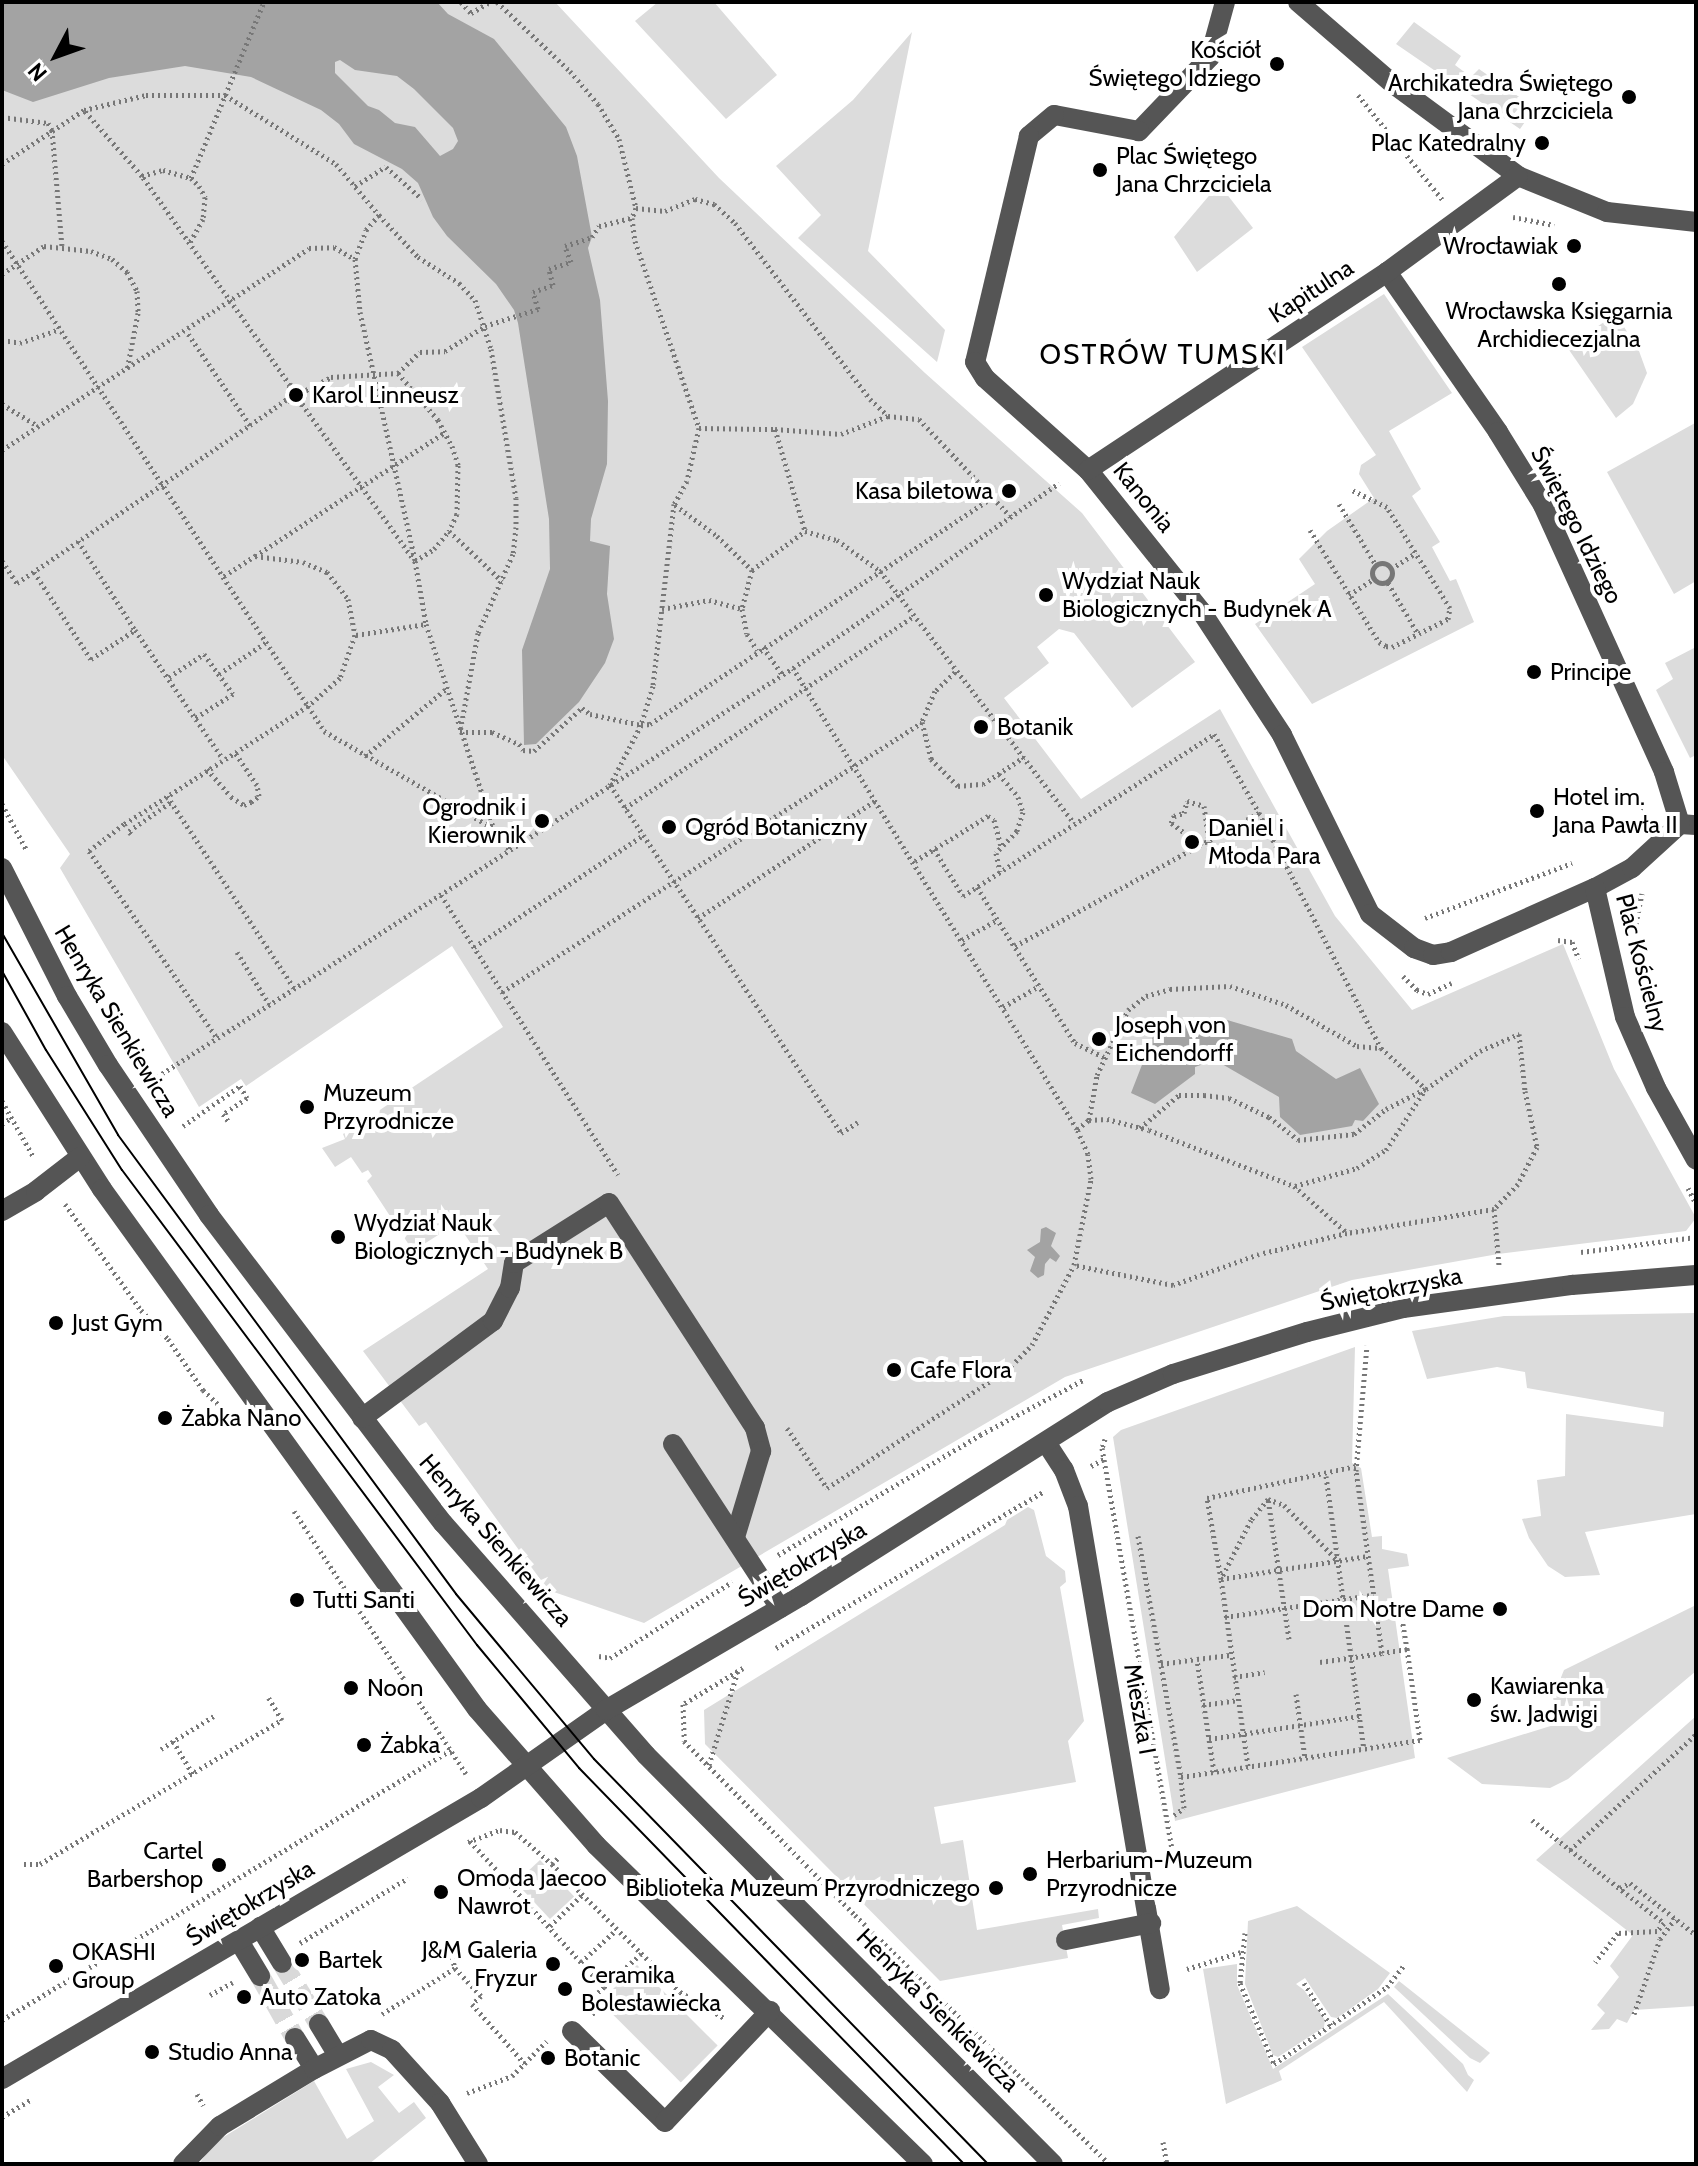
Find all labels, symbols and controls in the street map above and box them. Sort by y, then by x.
north arrow [16,16,96,96]
place label: Kościół Świętego Idziego [1088,36,1261,92]
marker: Kościół Świętego Idziego [1268,55,1286,73]
text: N [22,57,53,87]
place label: Archikatedra Świętego Jana Chrzciciela [1388,69,1613,125]
marker: Archikatedra Świętego Jana Chrzciciela [1620,88,1638,106]
place label: Plac Katedralny [1371,129,1526,157]
marker: Plac Katedralny [1533,134,1551,152]
place label: Plac Świętego Jana Chrzciciela [1116,142,1272,198]
marker: Plac Świętego Jana Chrzciciela [1091,161,1109,179]
place label: Wrocławiak [1443,232,1558,260]
marker: Wrocławiak [1565,237,1583,255]
street label: Kapitulna [1263,253,1359,329]
marker: Wrocławska Księgarnia Archidiecezjalna [1550,275,1568,293]
place label: Wrocławska Księgarnia Archidiecezjalna [1445,297,1673,353]
district label: OSTRÓW TUMSKI [1040,337,1286,371]
place label: Karol Linneusz [312,381,459,409]
marker: Karol Linneusz [287,386,305,404]
street label: Świętego Idziego [1525,442,1629,608]
street label: Kanonia [1107,456,1181,538]
place label: Kasa biletowa [855,477,993,505]
marker: Kasa biletowa [1000,482,1018,500]
place label: Wydział Nauk Biologicznych - Budynek A [1062,567,1332,623]
marker: Wydział Nauk Biologicznych - Budynek A [1037,586,1055,604]
place label: Principe [1550,658,1631,686]
marker: Principe [1525,663,1543,681]
place label: Botanik [997,713,1073,741]
marker: Botanik [972,718,990,736]
place label: Hotel im. Jana Pawła II [1553,783,1678,839]
place label: Ogrodnik i Kierownik [422,793,526,849]
marker: Hotel im. Jana Pawła II [1528,802,1546,820]
marker: Ogrodnik i Kierownik [533,812,551,830]
place label: Ogród Botaniczny [685,813,867,841]
place label: Daniel i Młoda Para [1208,814,1320,870]
marker: Ogród Botaniczny [660,818,678,836]
marker: Daniel i Młoda Para [1183,833,1201,851]
street label: Plac Kościelny [1610,891,1674,1035]
street label: Henryka Sienkiewicza [48,920,186,1122]
place label: Joseph von Eichendorff [1115,1011,1233,1067]
marker: Joseph von Eichendorff [1090,1030,1108,1048]
place label: Muzeum Przyrodnicze [323,1079,454,1135]
marker: Muzeum Przyrodnicze [298,1098,316,1116]
place label: Wydział Nauk Biologicznych - Budynek B [354,1209,623,1265]
marker: Wydział Nauk Biologicznych - Budynek B [329,1228,347,1246]
street label: Świętokrzyska [1318,1261,1464,1317]
place label: Just Gym [72,1309,163,1337]
marker: Just Gym [47,1314,65,1332]
place label: Cafe Flora [910,1356,1012,1384]
marker: Cafe Flora [885,1361,903,1379]
place label: Żabka Nano [181,1404,301,1432]
marker: Żabka Nano [156,1409,174,1427]
street label: Henryka Sienkiewicza [413,1448,579,1632]
street label: Świętokrzyska [733,1515,871,1613]
place label: Tutti Santi [313,1586,415,1614]
marker: Tutti Santi [288,1591,306,1609]
place label: Dom Notre Dame [1302,1595,1484,1623]
marker: Dom Notre Dame [1491,1600,1509,1618]
street label: Mieszka I [1118,1661,1162,1757]
place label: Kawiarenka św. Jadwigi [1490,1672,1604,1728]
place label: Noon [367,1674,423,1702]
marker: Noon [342,1679,360,1697]
marker: Kawiarenka św. Jadwigi [1465,1691,1483,1709]
place label: Żabka [380,1731,440,1759]
marker: Żabka [355,1736,373,1754]
place label: Cartel Barbershop [87,1837,203,1893]
place label: Herbarium-Muzeum Przyrodnicze [1046,1846,1253,1902]
street label: Świętokrzyska [181,1854,319,1952]
marker: Cartel Barbershop [210,1856,228,1874]
place label: Omoda Jaecoo Nawrot [457,1864,607,1920]
marker: Herbarium-Muzeum Przyrodnicze [1021,1865,1039,1883]
place label: Biblioteka Muzeum Przyrodniczego [625,1874,980,1902]
marker: Biblioteka Muzeum Przyrodniczego [987,1879,1005,1897]
marker: Omoda Jaecoo Nawrot [432,1883,450,1901]
street label: Henryka Sienkiewicza [851,1923,1025,2097]
place label: J&M Galeria Fryzur [422,1936,537,1992]
place label: OKASHI Group [72,1938,156,1994]
place label: Bartek [318,1946,382,1974]
marker: Bartek [293,1951,311,1969]
marker: J&M Galeria Fryzur [544,1955,562,1973]
marker: OKASHI Group [47,1957,65,1975]
place label: Ceramika Bolesławiecka [581,1961,721,2017]
marker: Ceramika Bolesławiecka [556,1980,574,1998]
place label: Auto Zatoka [260,1983,381,2011]
marker: Auto Zatoka [235,1988,253,2006]
place label: Studio Anna [168,2038,292,2066]
marker: Studio Anna [143,2043,161,2061]
place label: Botanic [564,2044,640,2072]
marker: Botanic [539,2049,557,2067]

